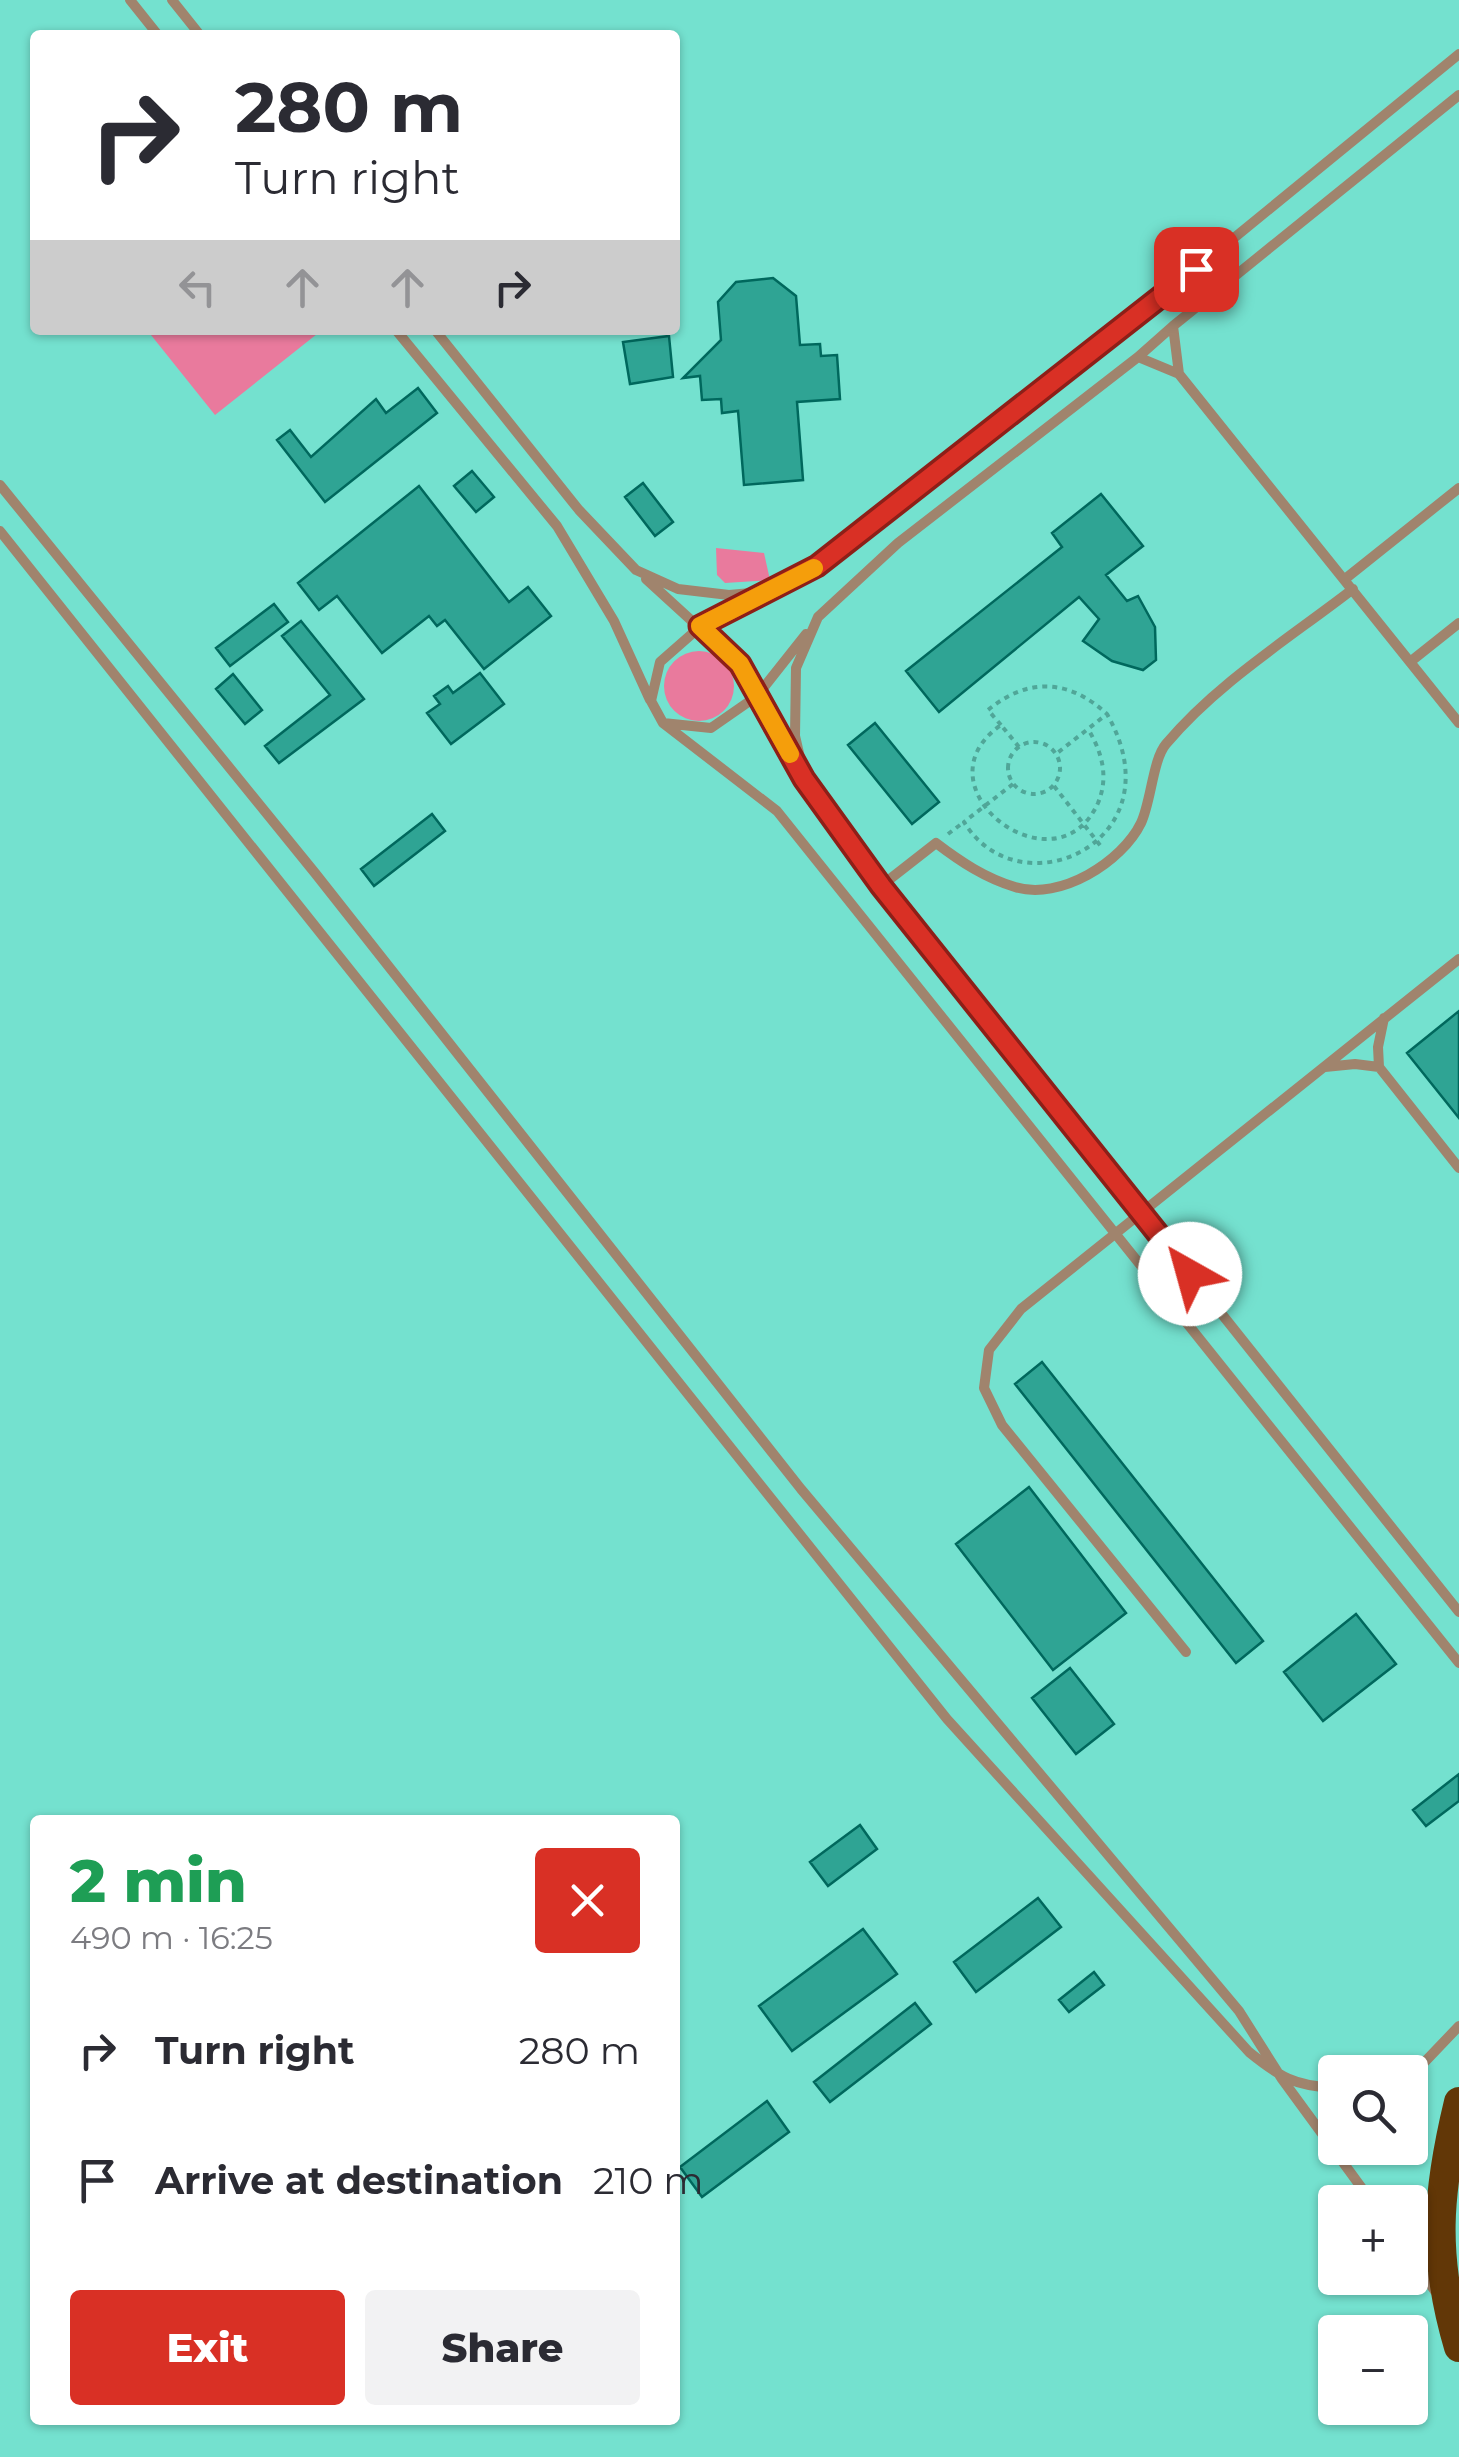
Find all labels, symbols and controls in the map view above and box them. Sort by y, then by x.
text: 280 m [235,64,463,150]
icon: right [70,70,200,200]
text: Turn right [235,150,460,205]
pin [1154,227,1239,312]
icon: arrive [1169,242,1224,297]
icon: left [170,260,225,315]
icon: ahead [275,260,330,315]
icon: ahead [380,260,435,315]
icon: right [485,260,540,315]
position arrow [1138,1222,1242,1326]
text: 2 min [70,1844,247,1917]
button: close [535,1848,640,1953]
text: 490 m · 16:25 [70,1918,273,1957]
icon: right [70,2023,125,2078]
text: Turn right [155,2027,354,2074]
text: 280 m [519,2027,640,2074]
map controls [1318,2055,1428,2425]
button: search [1318,2055,1428,2165]
icon: arrive [70,2153,125,2208]
text: Arrive at destination [155,2157,563,2204]
text: 210 m [593,2157,704,2204]
button: + [1318,2185,1428,2295]
button: Exit [70,2290,345,2405]
button: Share [365,2290,640,2405]
button: − [1318,2315,1428,2425]

